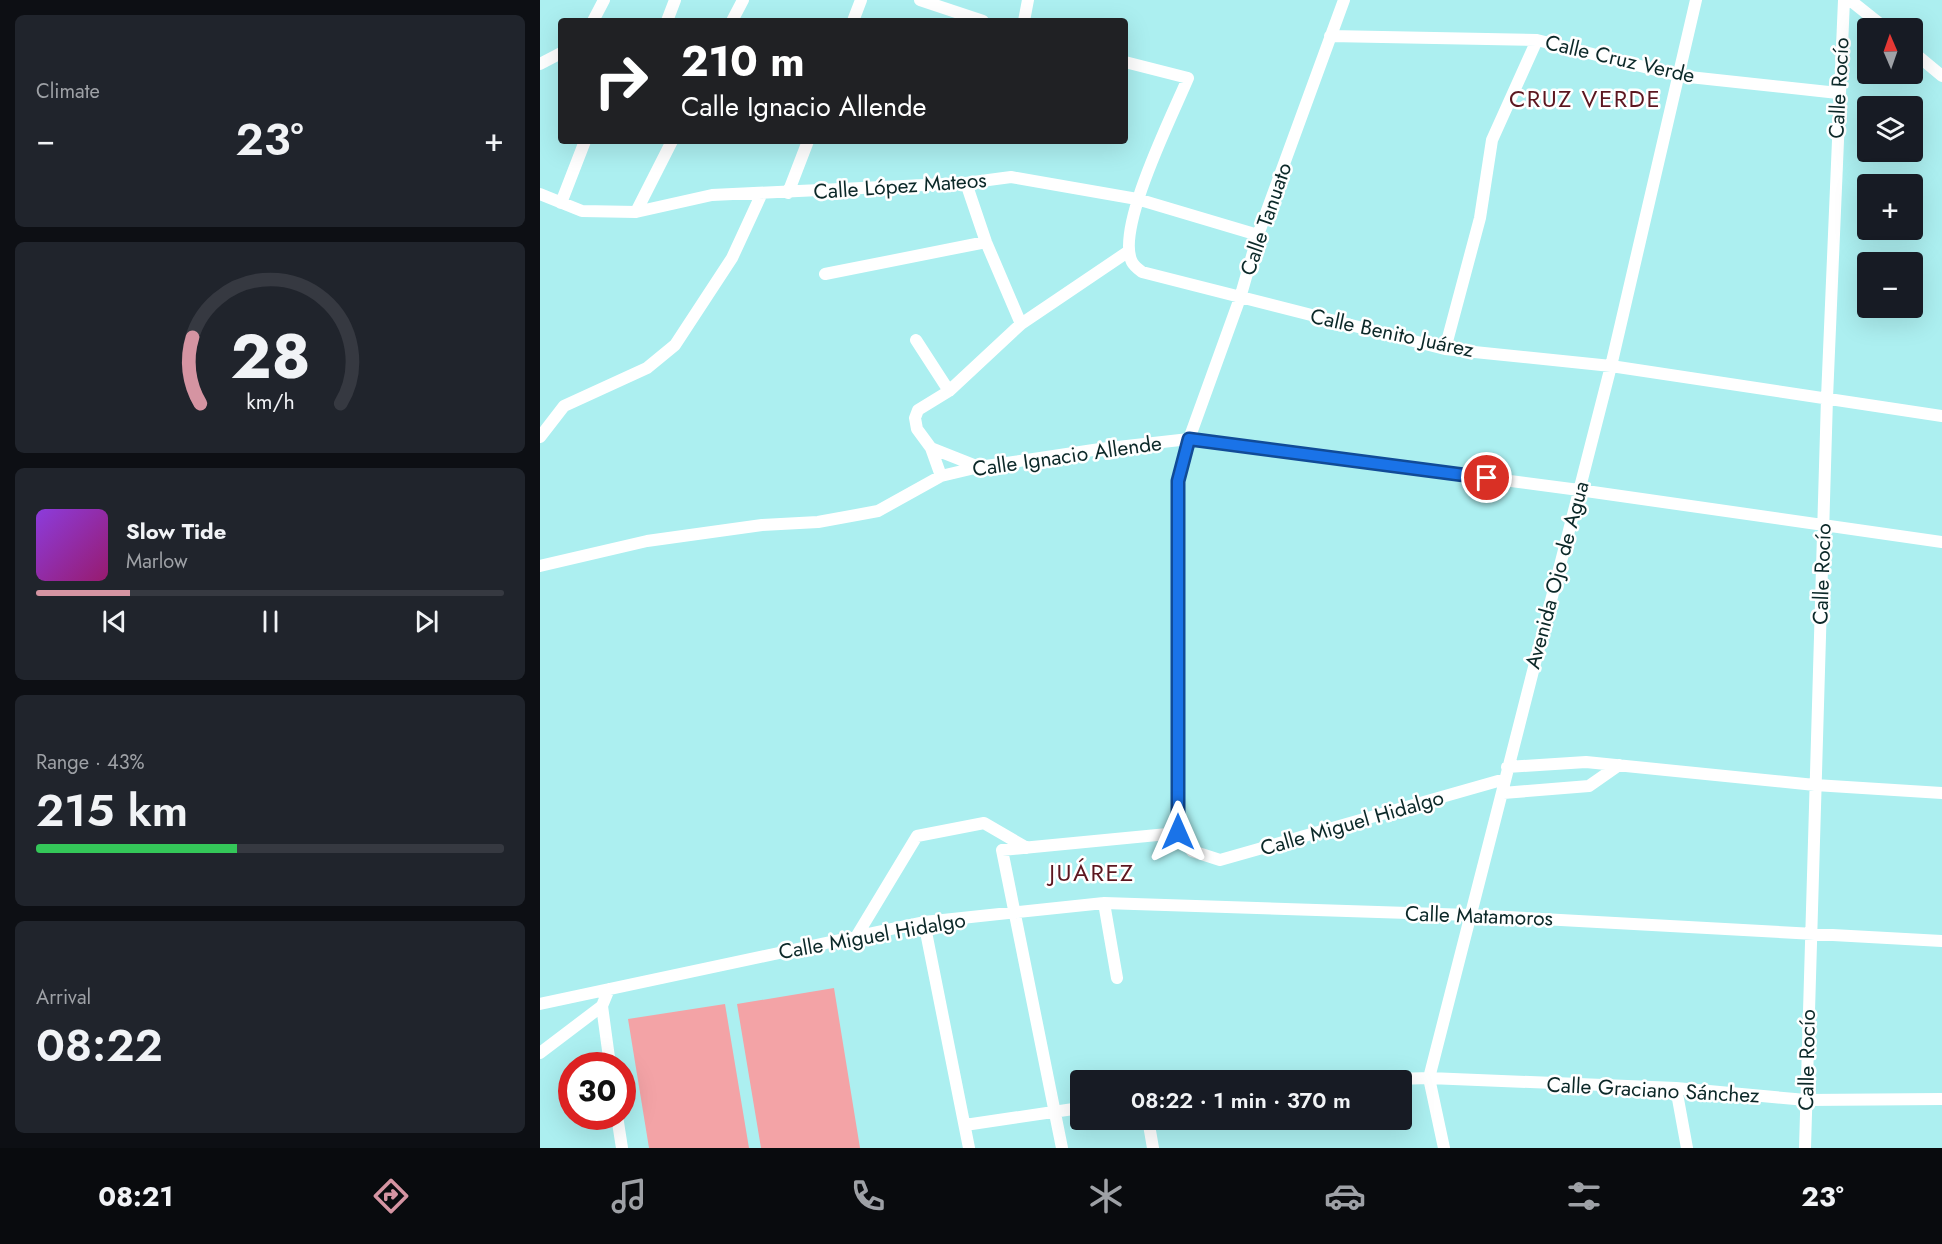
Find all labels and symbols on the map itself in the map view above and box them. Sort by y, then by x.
north arrow [1857,18,1923,84]
street label: Calle Cruz Verde [1542,27,1698,91]
street label: Calle Rocío [1821,37,1857,139]
district label: CRUZ VERDE [1509,81,1661,116]
street label: Calle Tanuato [1233,158,1299,280]
street label: Calle López Mateos [812,165,988,207]
street label: Calle Benito Juárez [1308,301,1477,365]
street label: Calle Ignacio Allende [970,428,1164,484]
pin [1461,452,1512,503]
street label: Avenida Ojo de Agua [1518,478,1596,672]
street label: Calle Rocío [1805,523,1839,625]
street label: Calle Miguel Hidalgo [1257,782,1447,864]
position arrow [1146,800,1210,864]
district label: JUÁREZ [1046,855,1135,890]
street label: Calle Matamoros [1404,898,1554,934]
street label: Calle Miguel Hidalgo [776,905,968,967]
street label: Calle Rocío [1791,1009,1823,1111]
speed limit sign: 30 [558,1052,636,1130]
street label: Calle Graciano Sánchez [1546,1069,1761,1111]

